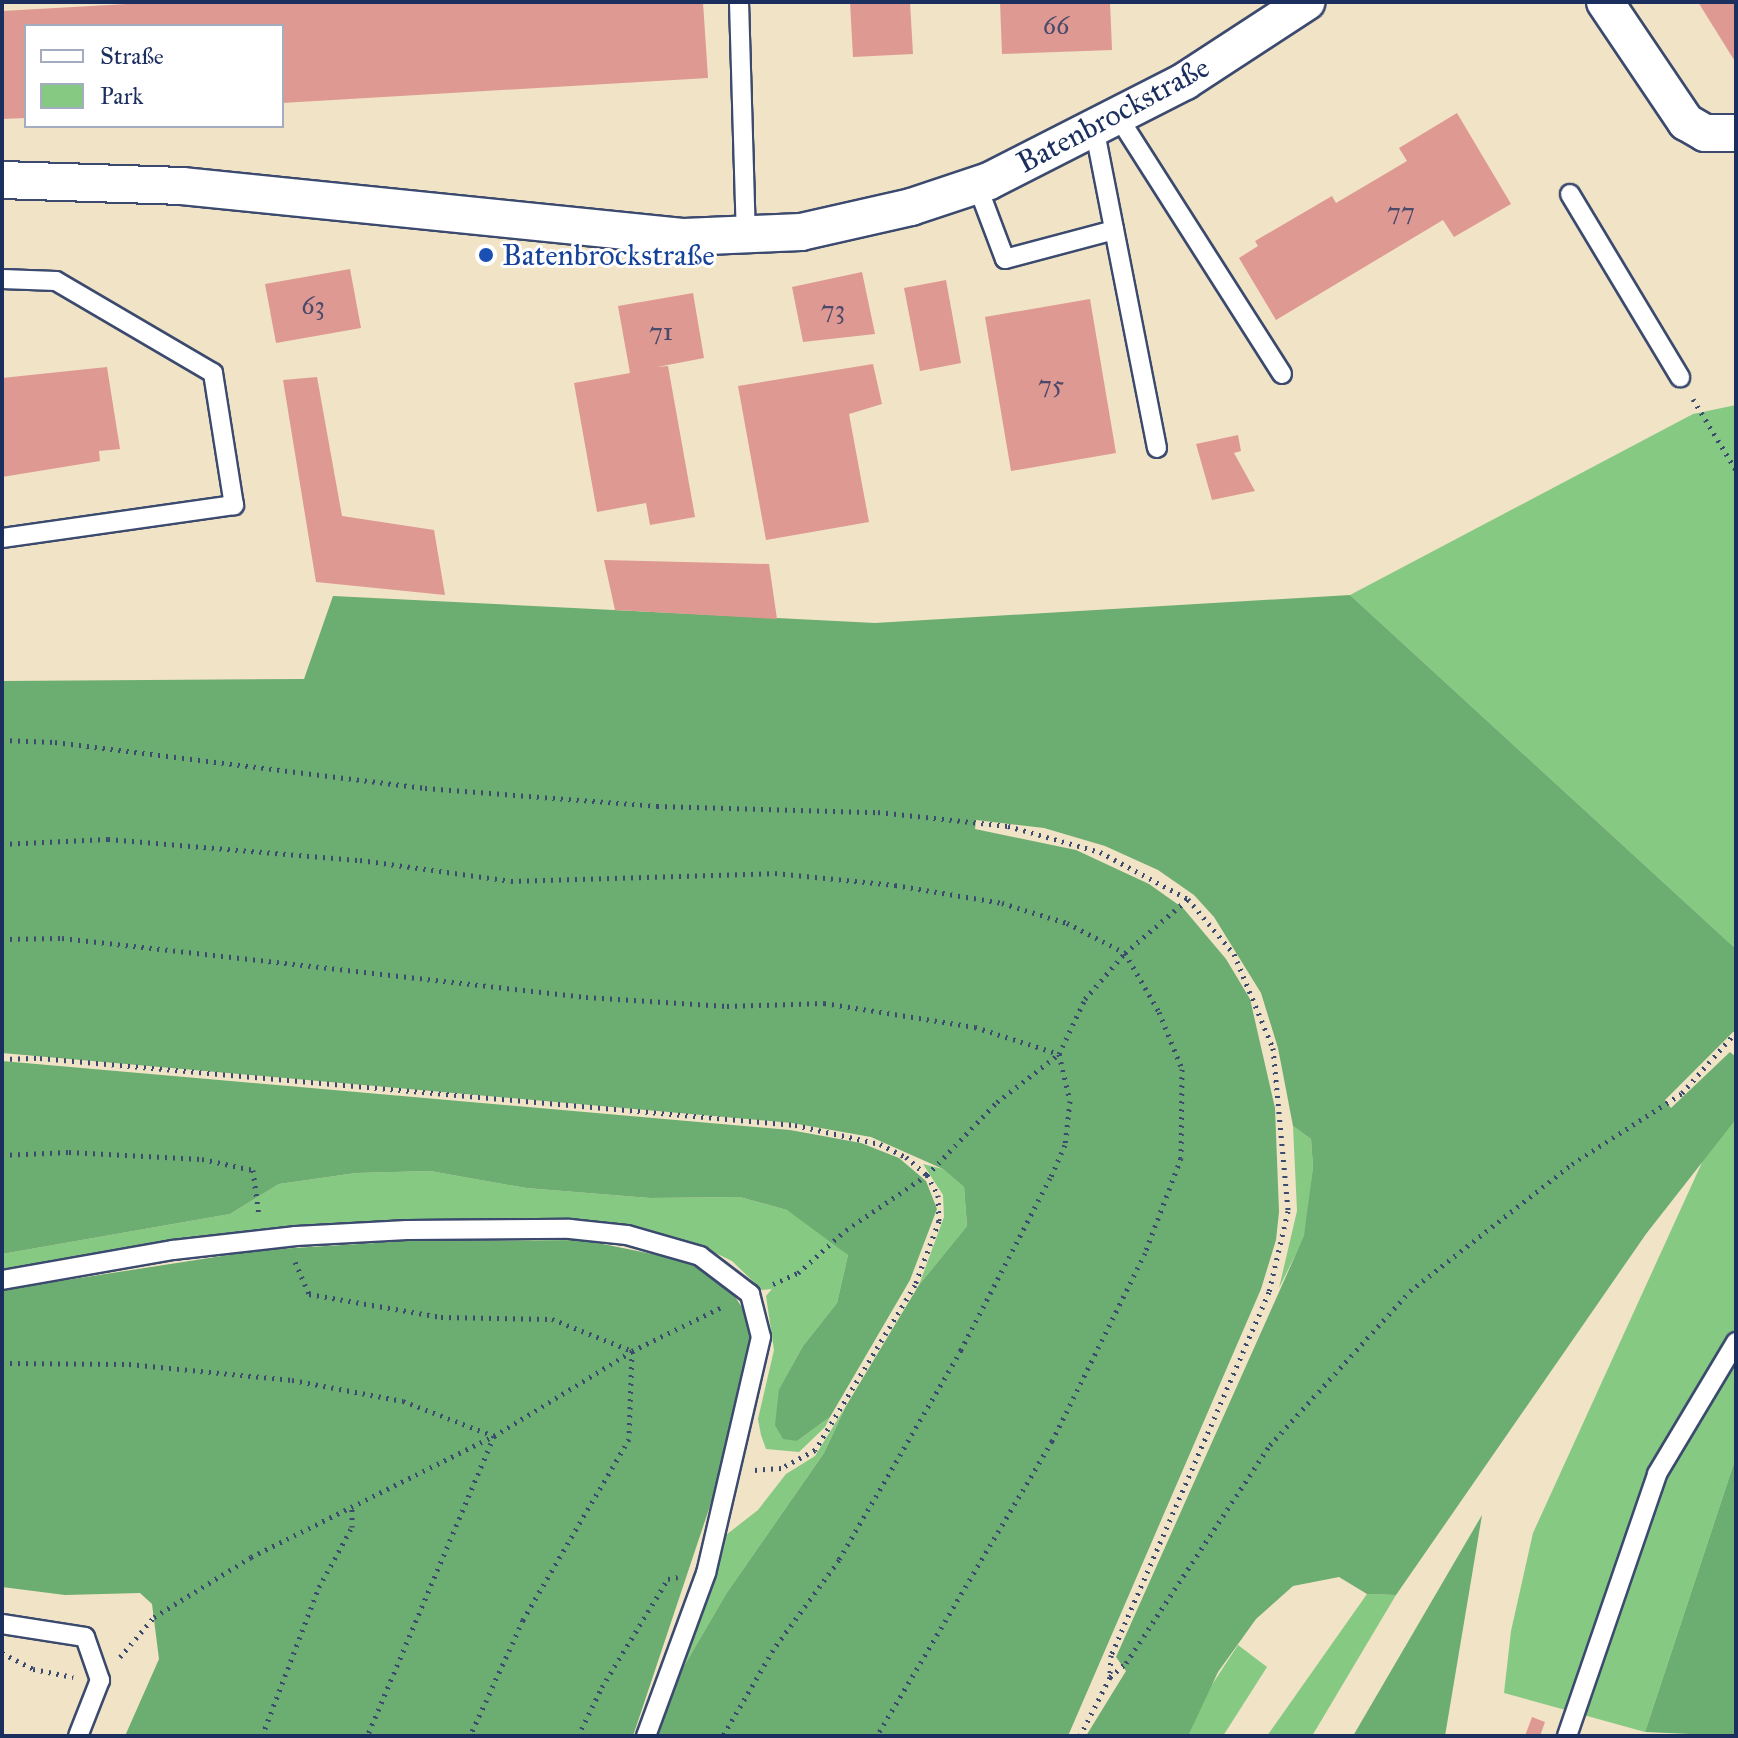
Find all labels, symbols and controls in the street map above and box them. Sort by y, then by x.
house number: 66 [1043,10,1069,42]
legend [24,24,284,128]
text: Straße [100,41,164,71]
street label: Batenbrockstraße [1011,49,1215,181]
text: Park [100,81,143,111]
house number: 77 [1387,196,1415,228]
place label: Batenbrockstraße [502,237,715,273]
marker: Batenbrockstraße [477,246,495,264]
house number: 63 [301,290,325,322]
house number: 73 [821,294,845,326]
house number: 71 [649,316,673,348]
house number: 75 [1038,369,1064,401]

